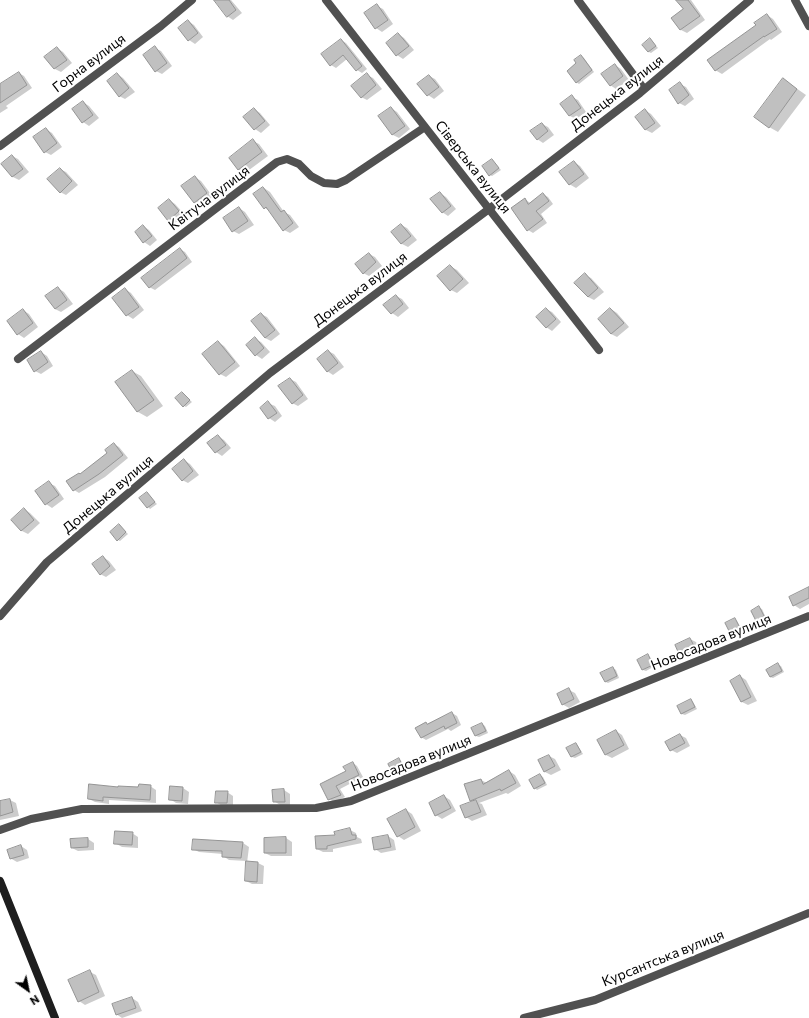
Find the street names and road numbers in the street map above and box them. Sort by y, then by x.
street label: Горна вулиця [49,30,129,96]
street label: Донецька вулиця [567,52,667,134]
street label: Сіверська вулиця [431,117,515,217]
street label: Квітуча вулиця [165,162,253,234]
street label: Донецька вулиця [310,248,410,330]
street label: Донецька вулиця [59,451,157,537]
street label: Новосадова вулиця [648,610,774,674]
street label: Новосадова вулиця [348,731,474,795]
street label: Курсантська вулиця [599,926,727,990]

